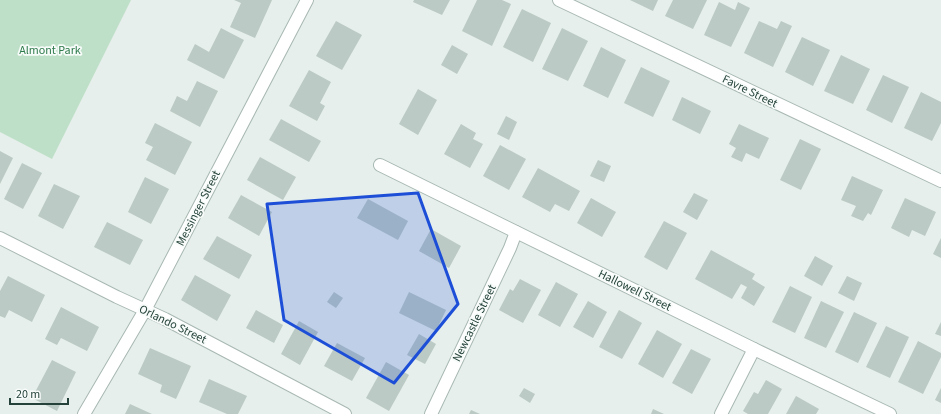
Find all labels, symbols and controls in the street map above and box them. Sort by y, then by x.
park label: Almont Park [19,42,81,59]
street label: Favre Street [719,71,780,112]
street label: Messinger Street [172,168,225,249]
street label: Hallowell Street [595,265,674,316]
street label: Newcastle Street [448,282,501,365]
street label: Orlando Street [136,301,210,348]
scale bar [10,380,68,406]
text: 20 m [16,386,40,403]

